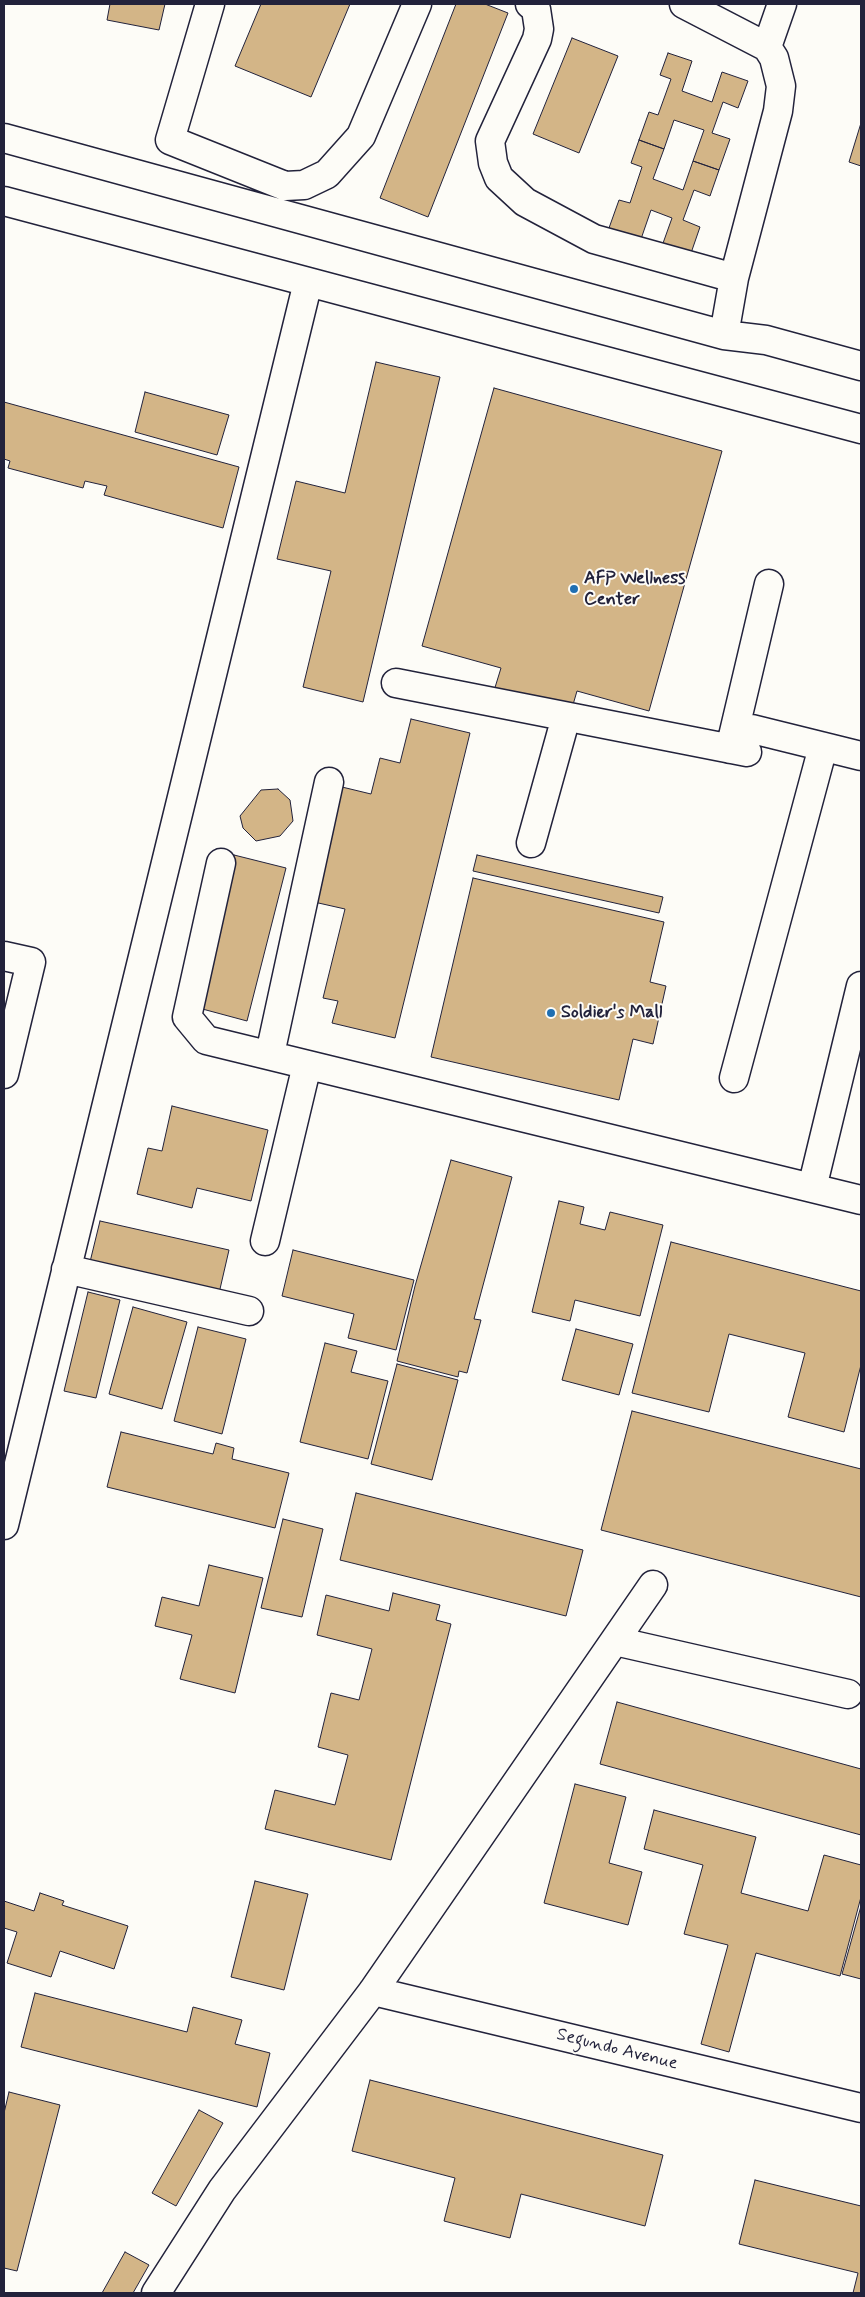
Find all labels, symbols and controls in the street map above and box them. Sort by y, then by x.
place label: AFP Wellness Center [584,568,685,610]
marker: AFP Wellness Center [568,583,580,595]
place label: Soldier's Mall [561,1002,662,1024]
marker: Soldier's Mall [545,1007,557,1019]
street label: Segundo Avenue [554,2024,680,2076]

